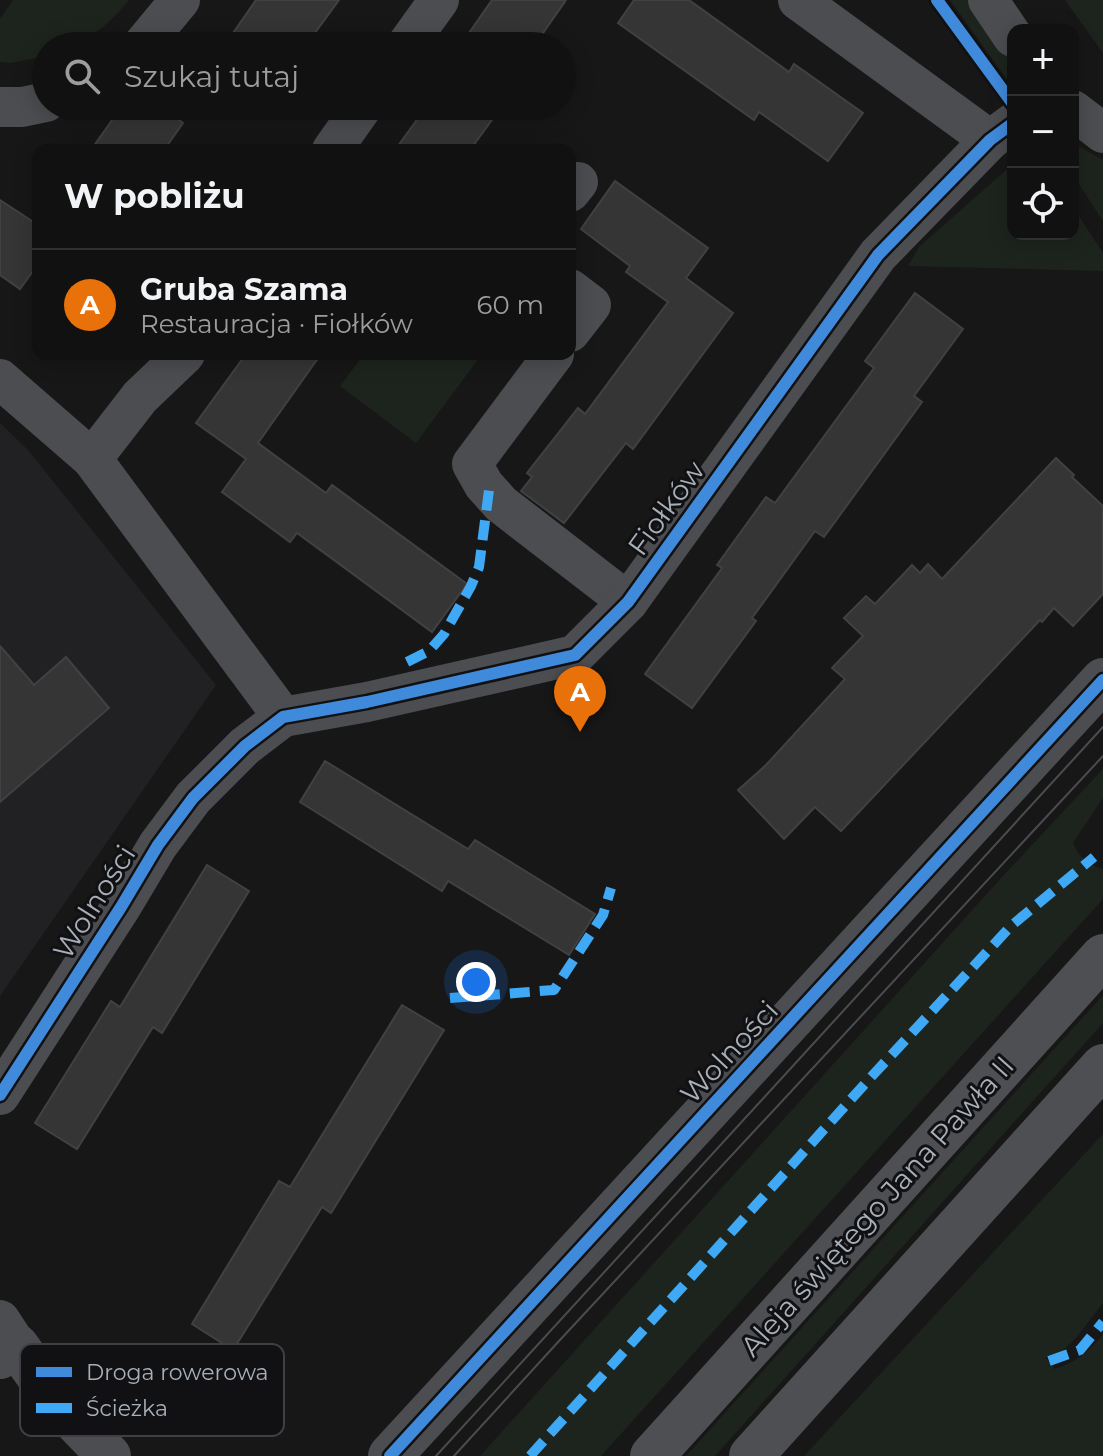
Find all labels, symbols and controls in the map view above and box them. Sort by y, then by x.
map controls [1007,24,1079,240]
button: + [1007,24,1079,96]
search box [32,32,576,120]
icon: search [60,54,104,98]
text: Szukaj tutaj [124,58,299,95]
button: − [1007,96,1079,168]
button: locate [1007,168,1079,240]
text: W pobliżu [64,175,245,217]
text: Gruba Szama [140,271,348,308]
text: A [80,289,100,321]
text: 60 m [477,289,544,321]
text: Restauracja · Fiołków [140,308,413,340]
street label: Fiołków [620,454,712,562]
pin: A [554,666,606,732]
street label: Wolności [46,839,142,965]
your location [456,962,496,1002]
street label: Wolności [673,994,785,1110]
street label: Aleja świętego Jana Pawła II [733,1049,1021,1363]
legend [20,1344,284,1436]
text: Droga rowerowa [86,1359,269,1386]
text: Ścieżka [86,1395,168,1422]

